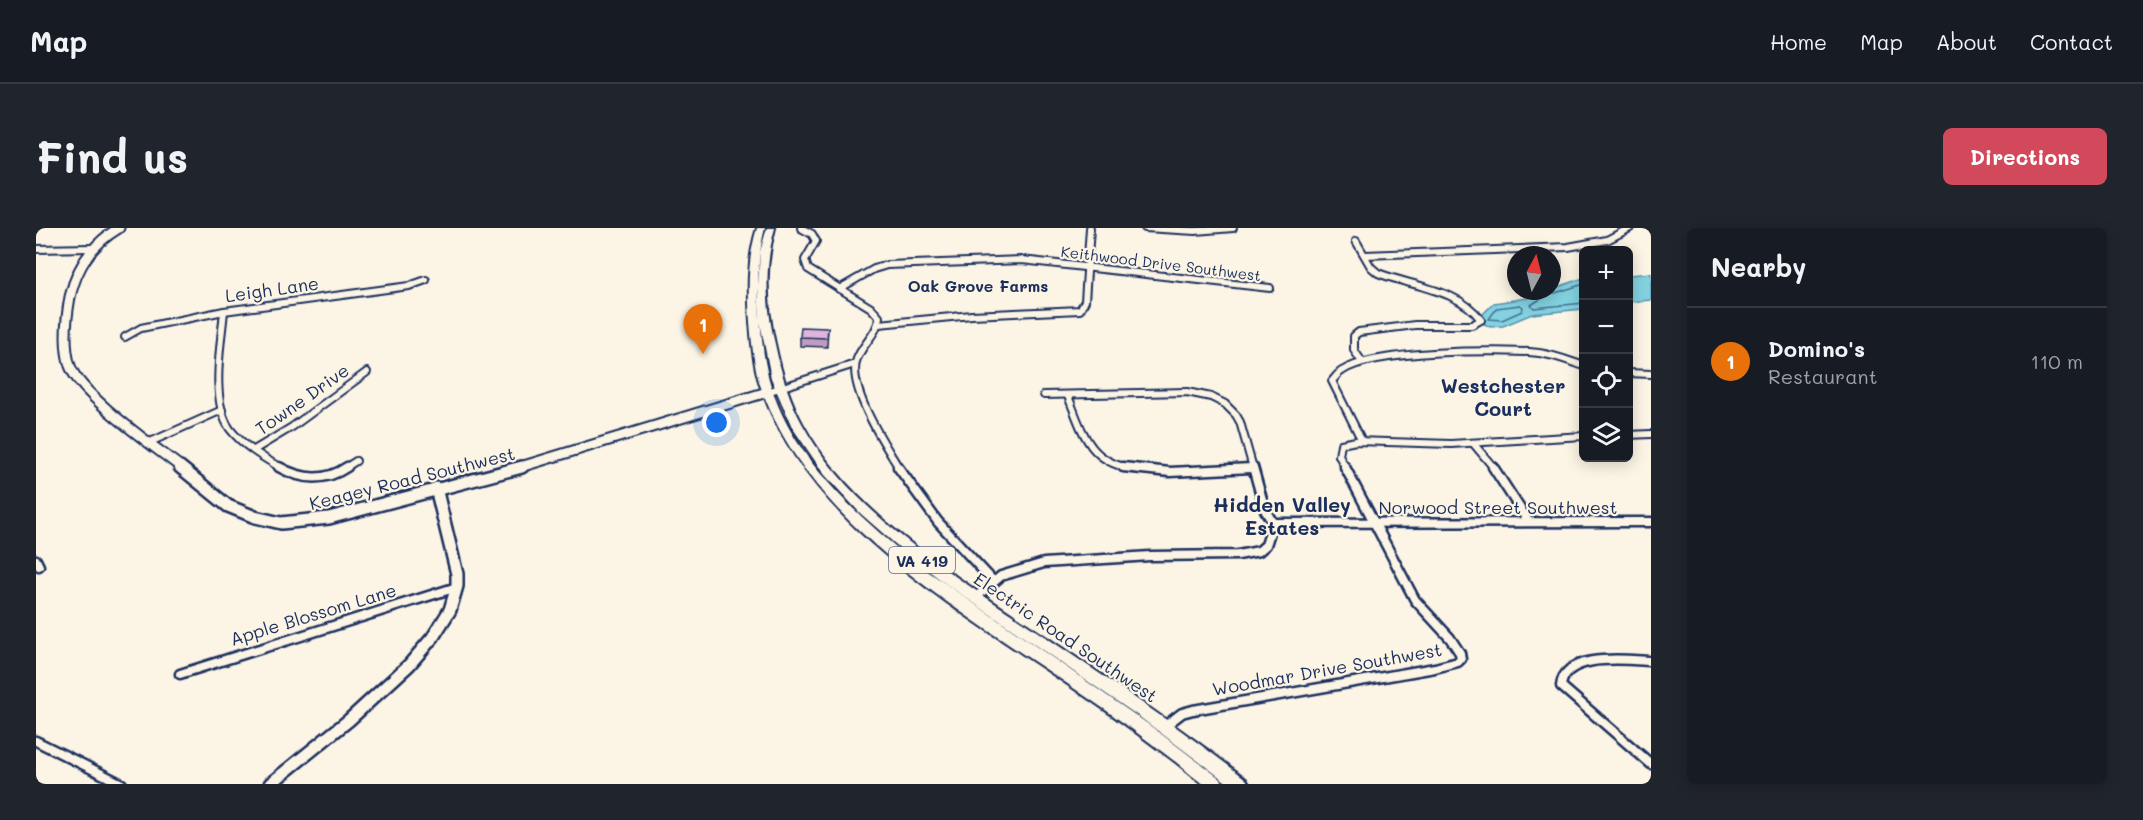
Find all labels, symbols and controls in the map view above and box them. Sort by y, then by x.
text: Map [30,23,87,59]
text: Home [1770,28,1827,55]
text: Map [1860,28,1903,55]
text: About [1936,28,1997,55]
text: Contact [2030,28,2113,55]
button: Directions [1943,128,2107,185]
text: Find us [36,129,188,184]
street label: Keithwood Drive Southwest [1060,241,1262,285]
north arrow [1507,246,1561,300]
map controls [1579,246,1633,462]
button: + [1579,246,1633,300]
text: Nearby [1711,250,1806,284]
street label: Leigh Lane [224,271,320,307]
district label: Oak Grove Farms [908,275,1048,296]
button: − [1579,300,1633,354]
pin: 1 [684,304,722,354]
text: Domino's [1768,334,1865,363]
text: 1 [1726,348,1735,374]
text: 110 m [2030,348,2083,374]
button: locate [1579,354,1633,408]
street label: Towne Drive [250,358,354,440]
text: Restaurant [1768,363,1878,389]
district label: Westchester Court [1441,372,1565,421]
your location [702,408,731,437]
button: layers [1579,408,1633,462]
street label: Keagey Road Southwest [307,441,517,515]
district label: Hidden Valley Estates [1213,491,1351,540]
street label: Norwood Street Southwest [1378,495,1618,519]
road number: VA 419 [889,547,955,573]
street label: Electric Road Southwest [970,567,1162,707]
street label: Apple Blossom Lane [227,577,399,651]
street label: Woodmar Drive Southwest [1210,637,1444,701]

